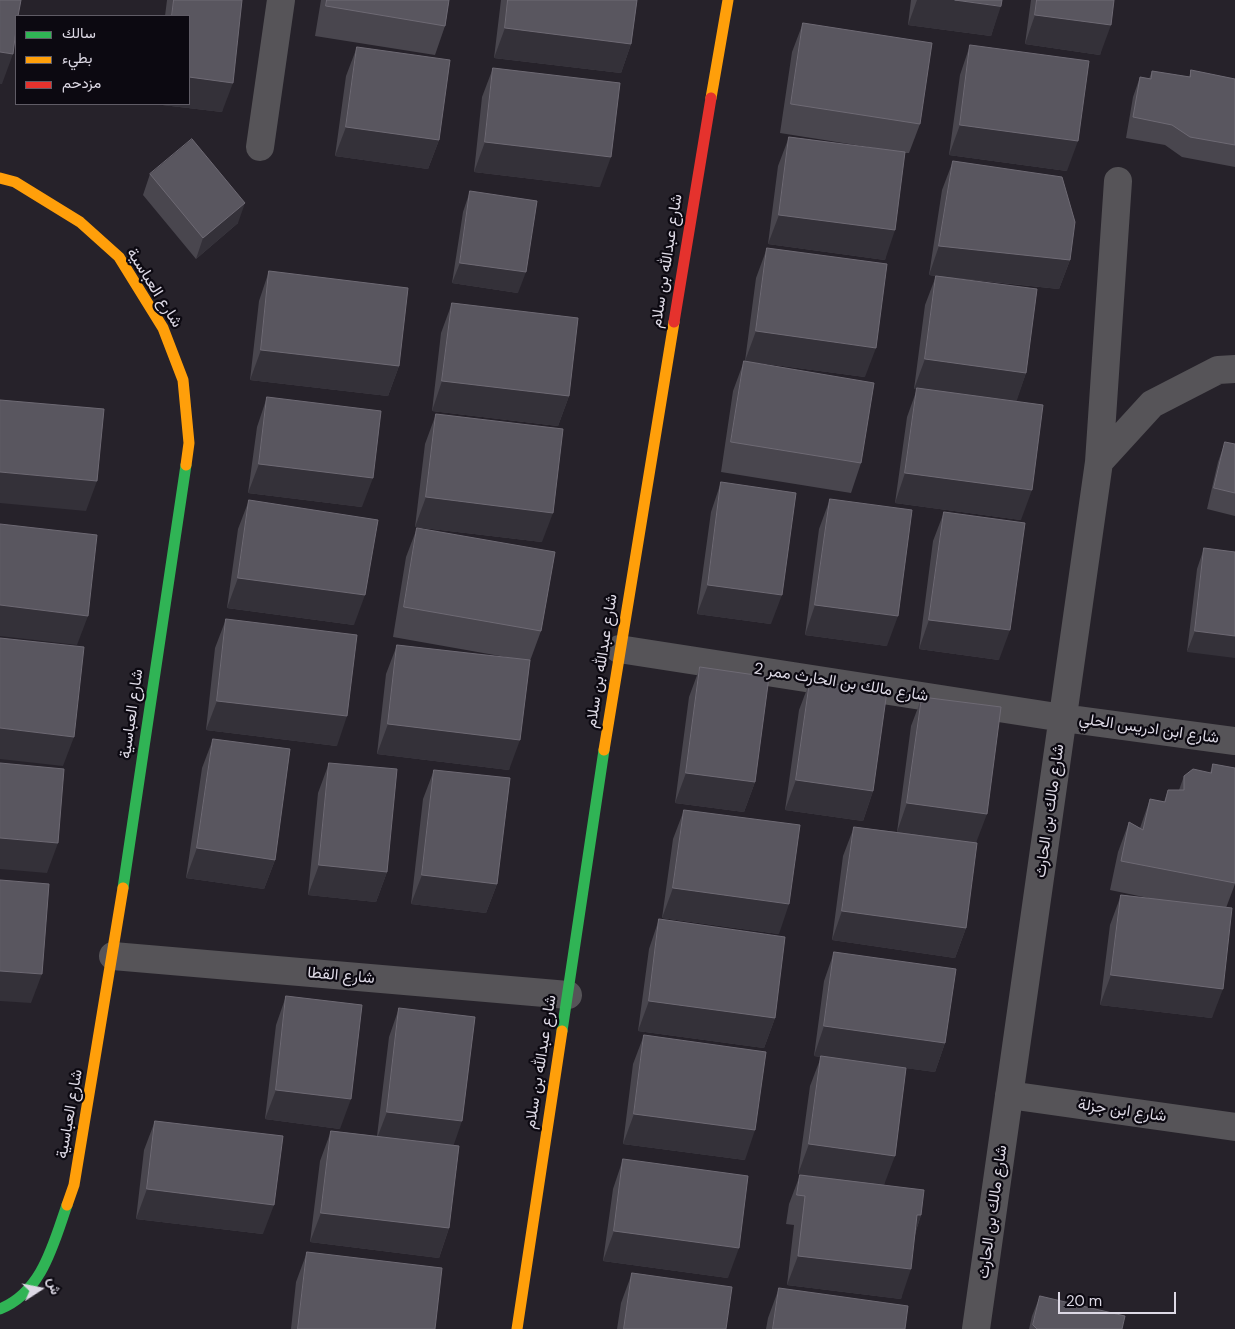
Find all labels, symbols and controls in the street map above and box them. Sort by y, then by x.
legend [15,15,190,105]
text: سالك [62,23,96,43]
text: بطيء [62,48,92,68]
text: مزدحم [62,73,101,93]
street label: شارع عبدالله بن سلام [647,193,687,329]
street label: شارع العباسية [122,245,186,331]
street label: شارع عبدالله بن سلام [582,593,622,729]
street label: شارع مالك بن الحارث ممر 2 [752,660,930,706]
street label: شارع العباسية [116,668,148,760]
street label: شارع ابن ادريس الحلي [1078,710,1220,748]
street label: شارع مالك بن الحارث [1031,743,1069,879]
street label: شارع القطا [306,963,376,989]
street label: شارع عبدالله بن سلام [521,994,561,1130]
street label: شارع العباسية [53,1068,87,1160]
street label: شارع ابن جزلة [1076,1095,1168,1127]
street label: شارع مالك بن الحارث [974,1144,1012,1280]
north arrow [15,1264,65,1314]
text: ش [44,1276,65,1296]
scale bar [1060,1282,1178,1314]
text: 20 m [1066,1291,1102,1311]

